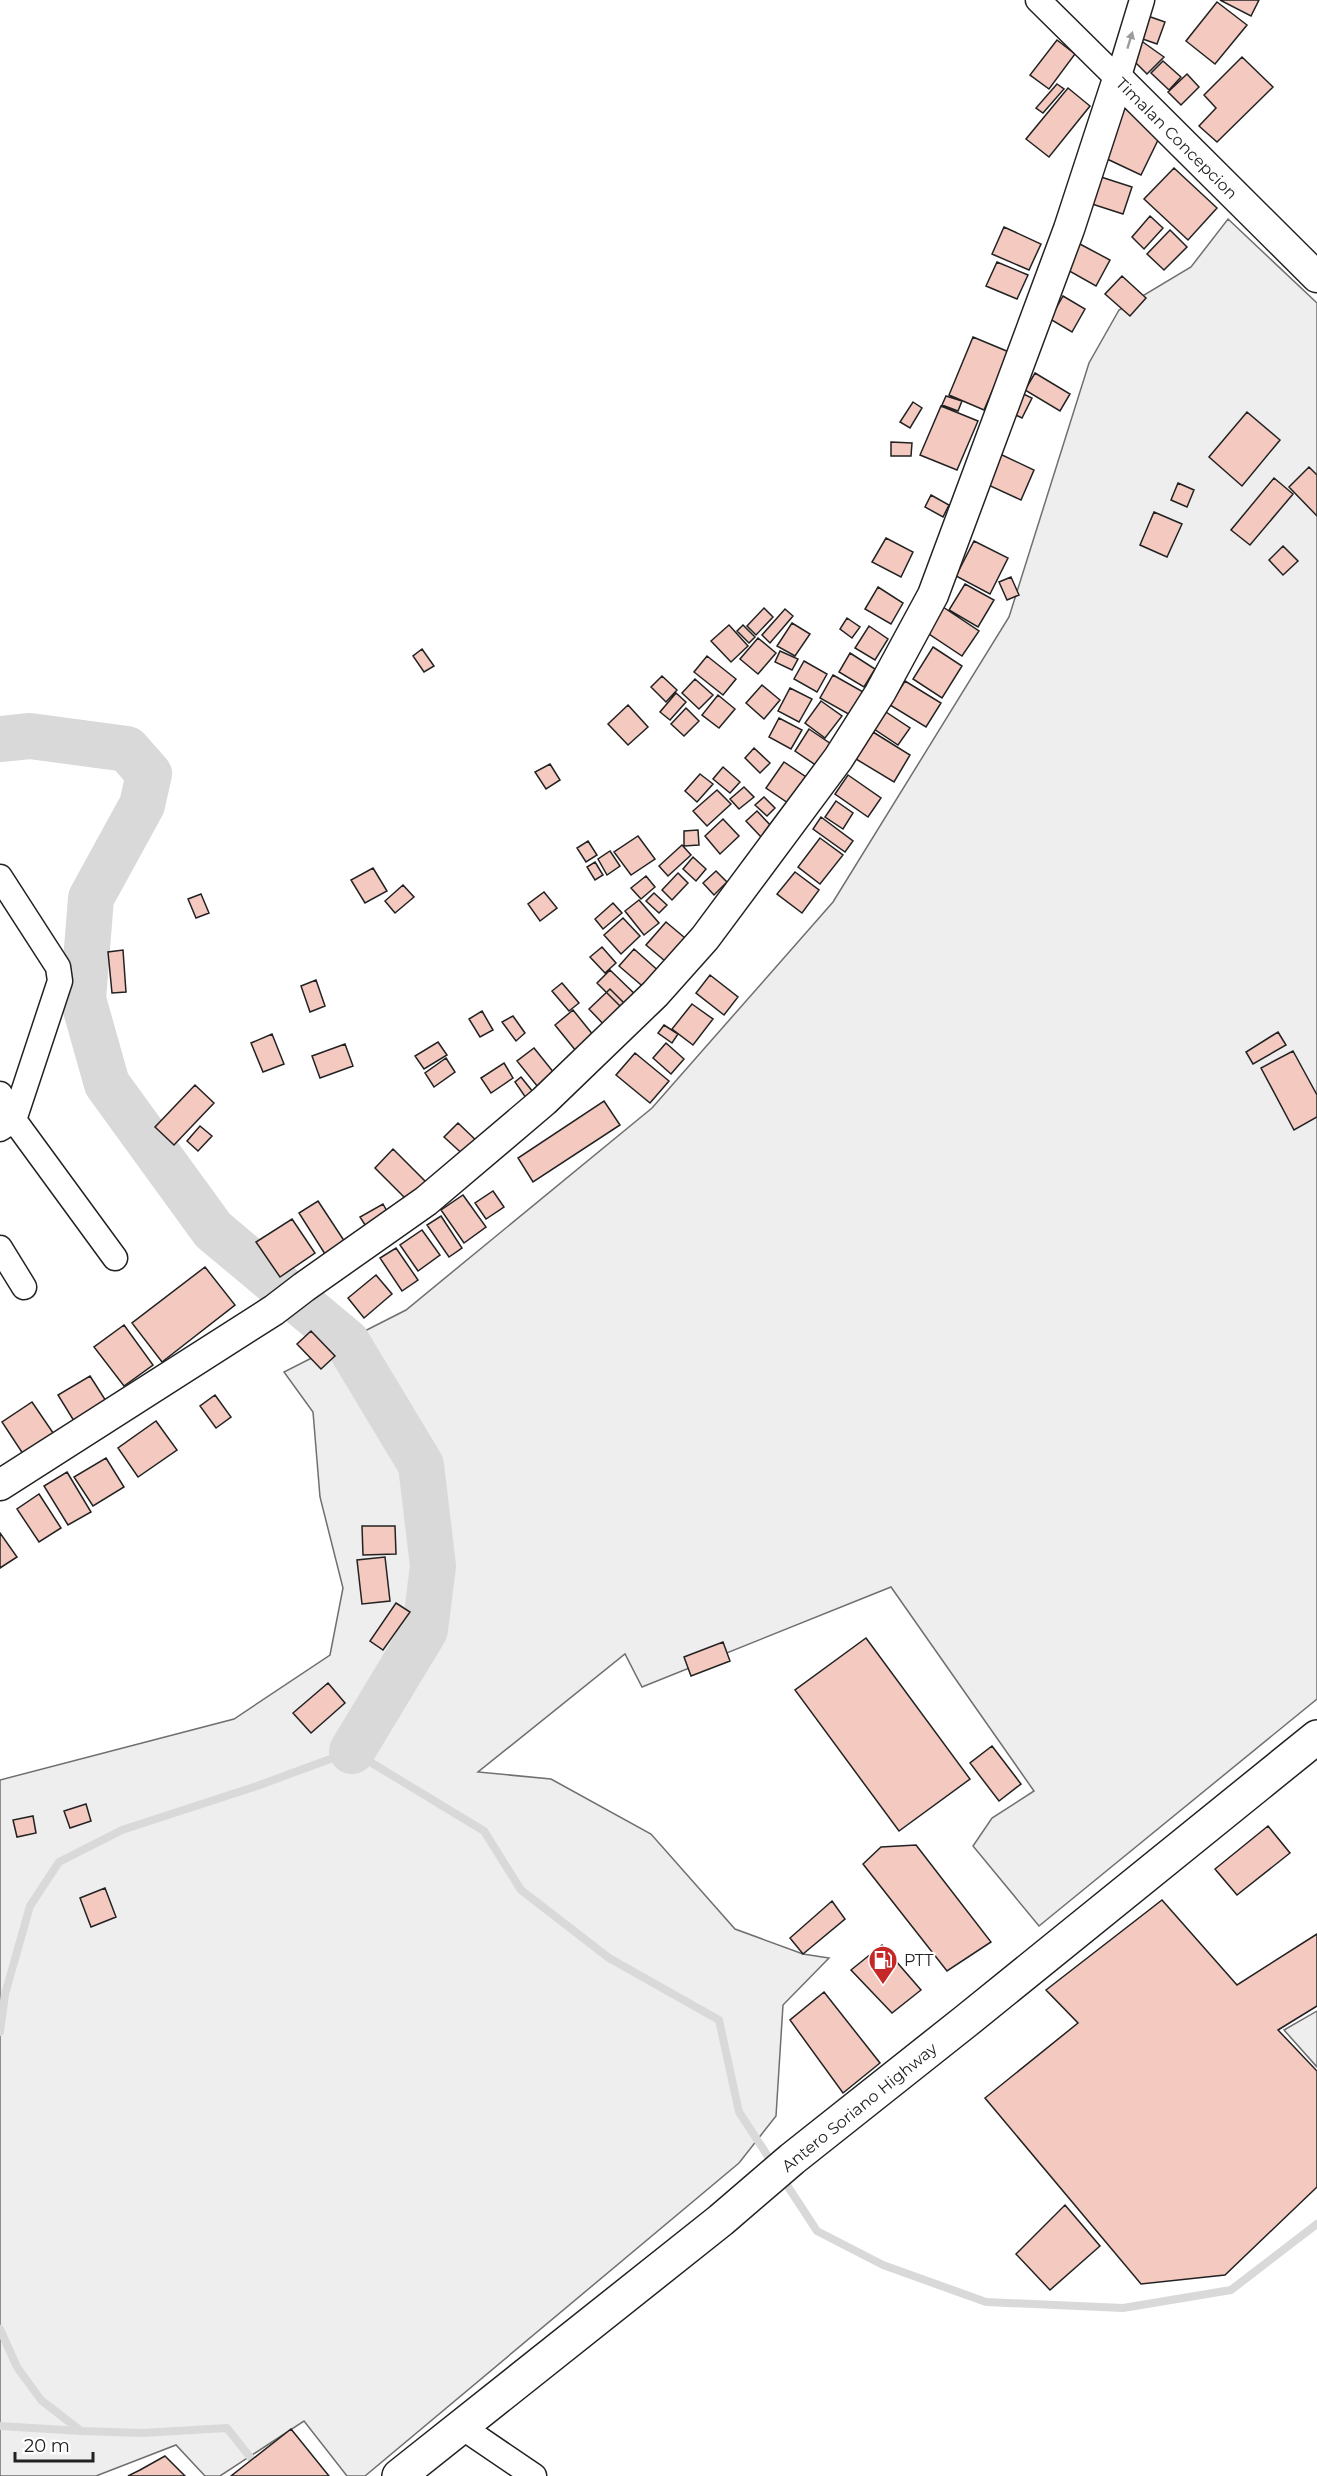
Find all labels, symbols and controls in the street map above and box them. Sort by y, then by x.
one-way arrow [1126,31,1135,49]
street label: Timalan Concepcion [1112,74,1241,203]
fuel station icon: PTT [867,1944,899,1986]
place label: PTT [904,1951,934,1970]
street label: Antero Soriano Highway [778,2039,941,2176]
scale bar [15,2425,93,2463]
text: 20 m [24,2435,70,2457]

